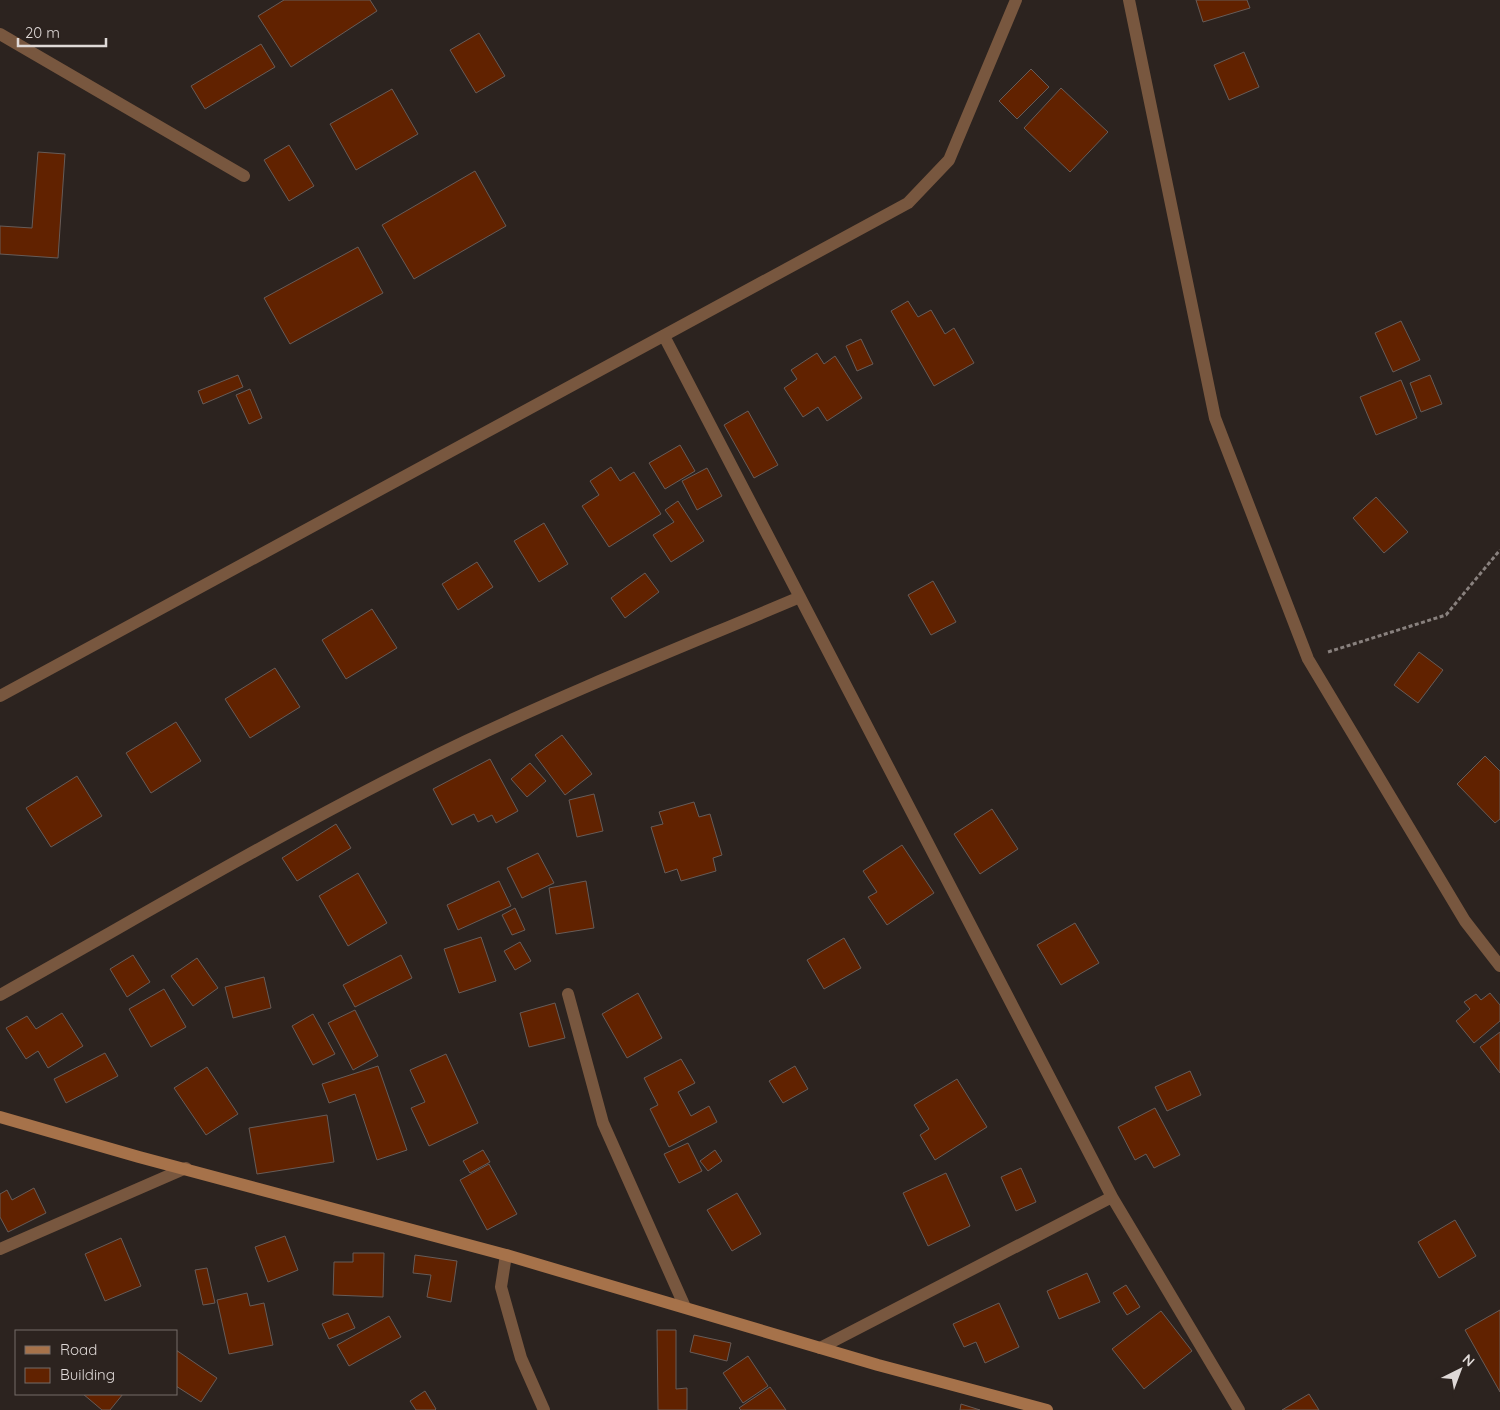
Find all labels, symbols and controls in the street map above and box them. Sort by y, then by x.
scale bar [18,15,105,47]
text: 20 m [25,23,60,42]
legend [15,1330,178,1395]
text: Road [60,1340,97,1359]
north arrow [1435,1345,1485,1395]
text: N [1459,1350,1479,1370]
text: Building [60,1365,115,1384]

